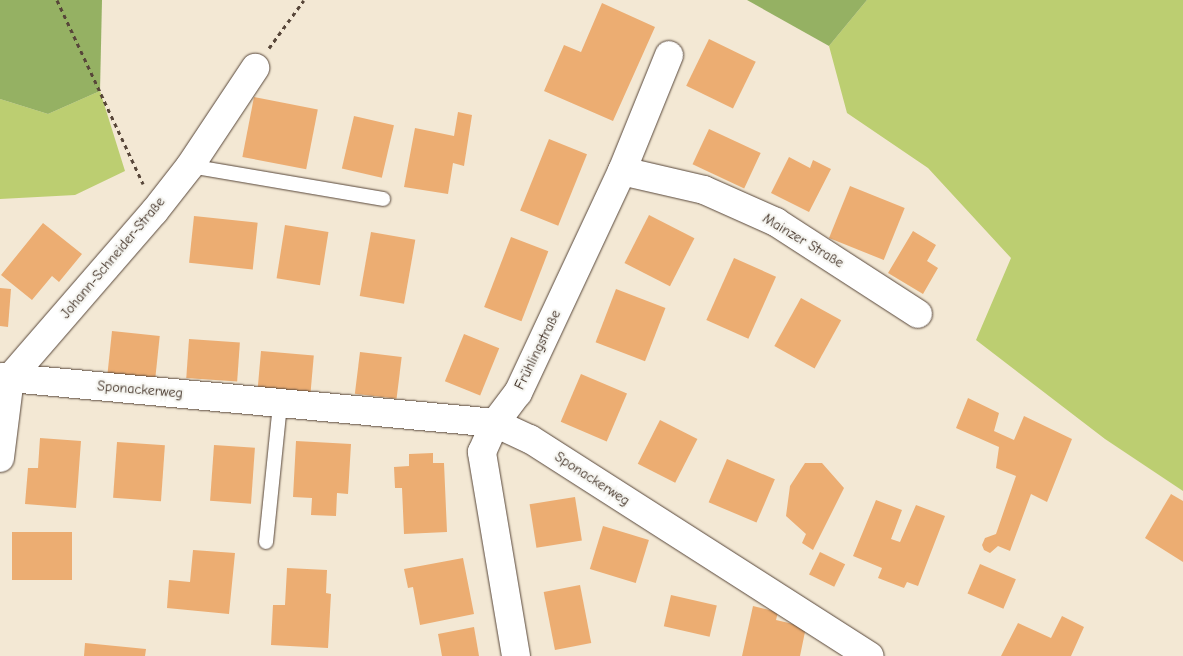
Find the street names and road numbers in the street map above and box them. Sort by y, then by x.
street label: Johann-Schneider-Straße [57,194,169,322]
street label: Mainzer Straße [759,210,847,272]
street label: Frühlingstraße [512,307,564,393]
street label: Sponackerweg [96,378,184,402]
street label: Sponackerweg [551,449,633,509]

